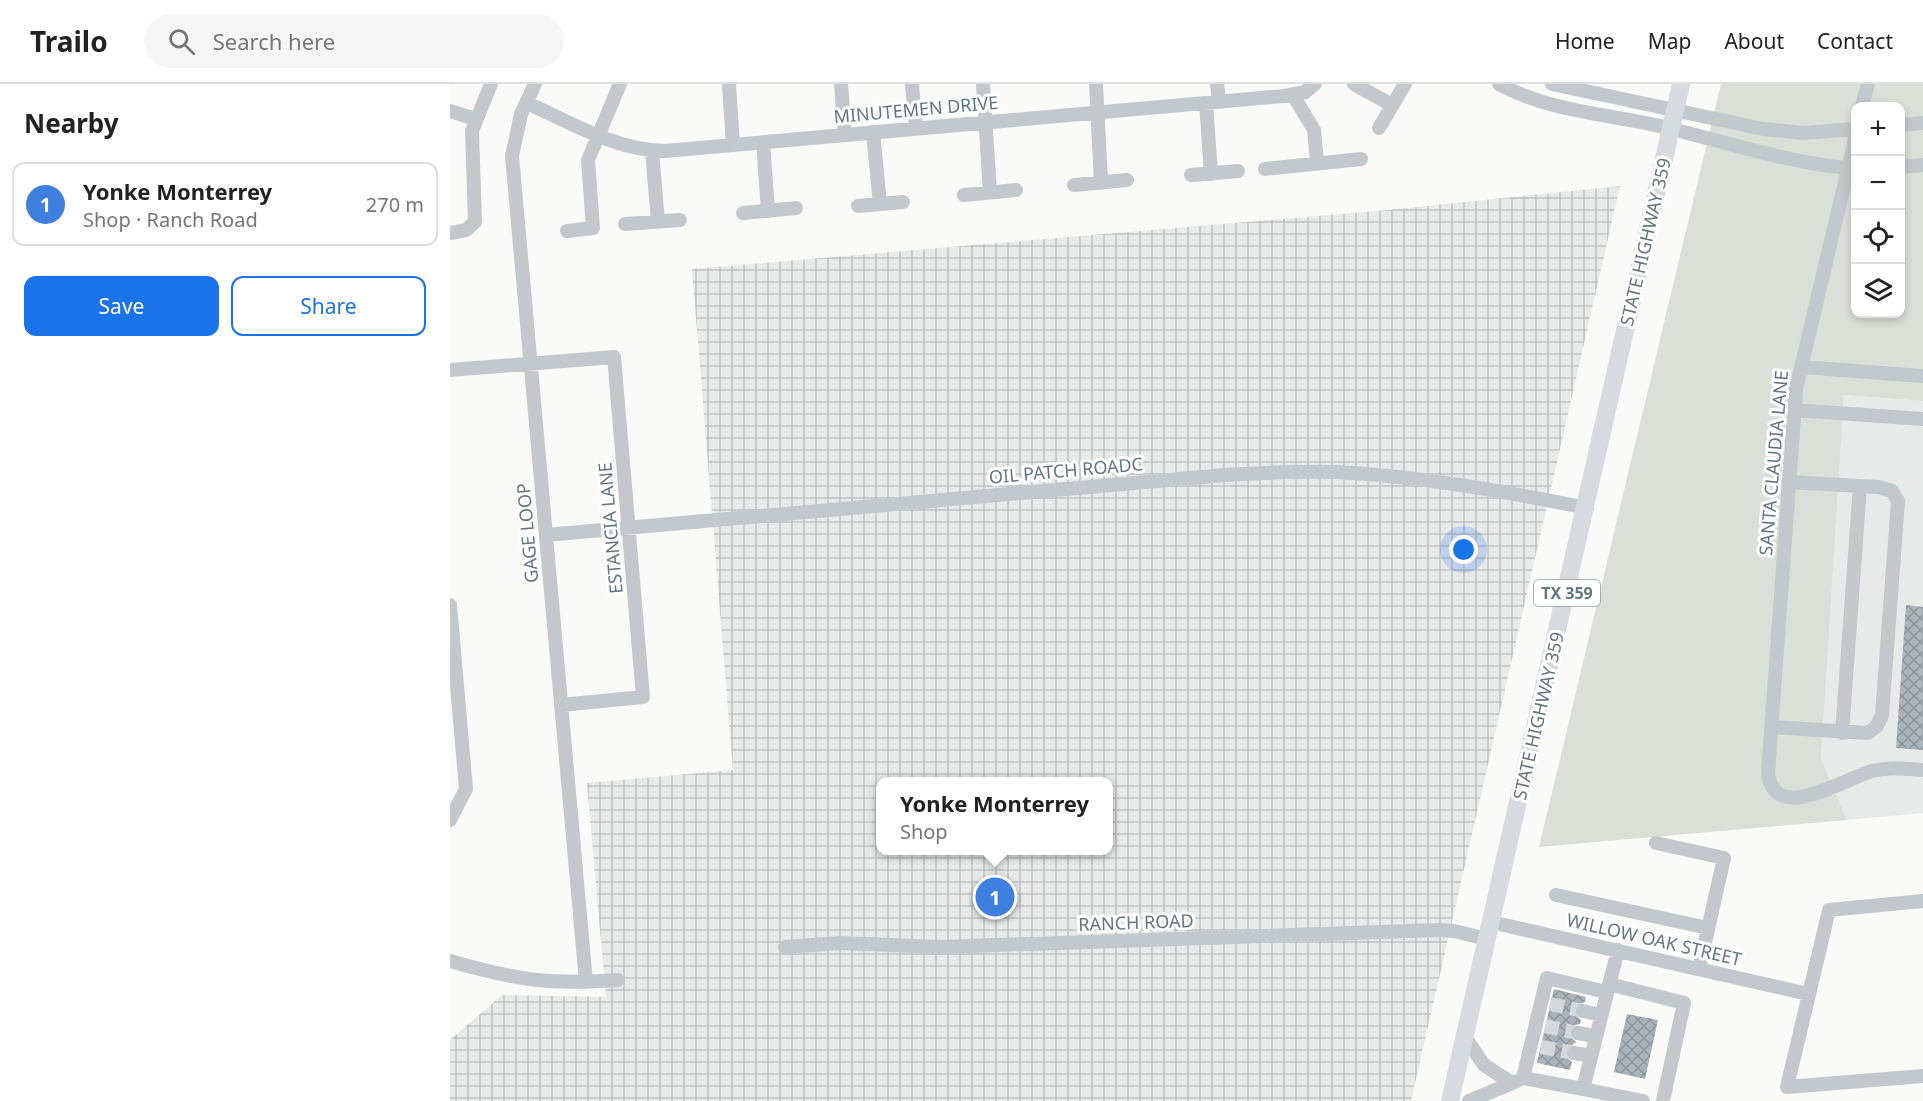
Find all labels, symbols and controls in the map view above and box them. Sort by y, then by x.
search box [144,14,564,68]
text: Trailo [30,22,108,60]
icon: search [165,25,198,58]
text: Search here [213,26,335,56]
text: Home [1555,27,1615,55]
text: Map [1648,27,1691,55]
text: About [1724,27,1784,55]
text: Contact [1817,27,1893,55]
street label: MINUTEMEN DRIVE [833,90,999,128]
map controls [1851,102,1905,318]
button: + [1851,102,1905,156]
text: Nearby [24,105,119,141]
street label: STATE HIGHWAY 359 [1614,155,1676,328]
button: − [1851,156,1905,210]
text: Yonke Monterrey [83,176,272,206]
text: 1 [40,191,51,218]
text: 270 m [366,191,424,218]
text: Shop · Ranch Road [83,206,258,233]
button: locate [1851,210,1905,264]
button: layers [1851,264,1905,318]
button: Save [24,276,219,336]
button: Share [231,276,426,336]
street label: SANTA CLAUDIA LANE [1753,369,1793,556]
street label: OIL PATCH ROADC [988,451,1144,489]
street label: ESTANCIA LANE [592,461,628,595]
street label: GAGE LOOP [511,482,543,584]
your location [1449,535,1478,564]
road number: TX 359 [1534,580,1600,606]
street label: STATE HIGHWAY 359 [1507,629,1569,802]
popup [876,777,1113,855]
text: Yonke Monterrey [900,788,1089,818]
text: Shop [900,818,948,845]
pin: 1 [976,874,1014,920]
street label: WILLOW OAK STREET [1564,907,1744,971]
street label: RANCH ROAD [1078,908,1194,936]

